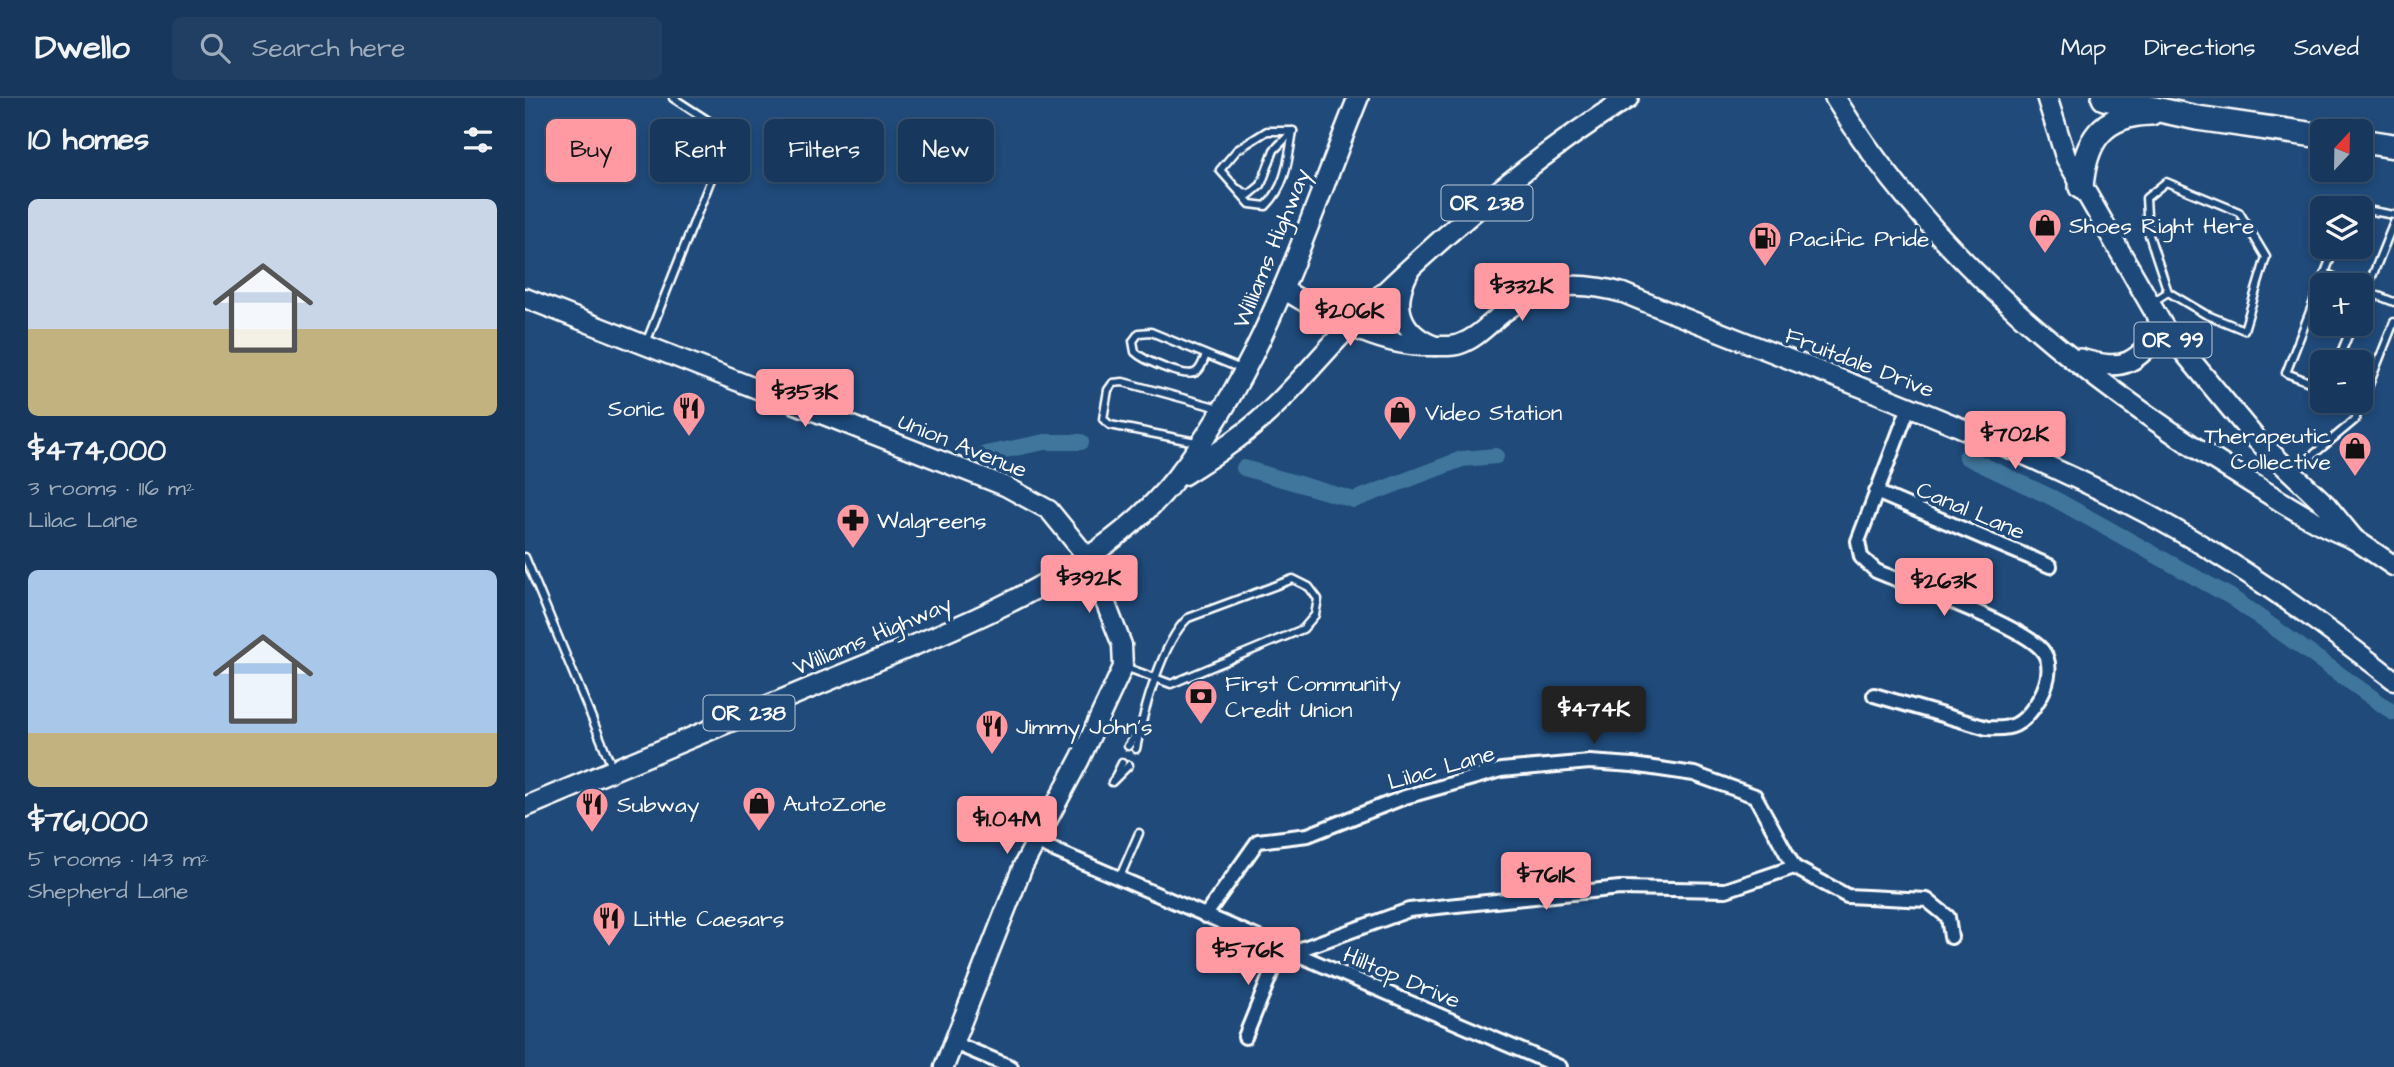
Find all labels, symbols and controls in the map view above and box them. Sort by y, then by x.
search box [172,17,662,80]
text: Dwello [35,25,130,71]
icon: search [196,29,234,67]
text: Search here [252,30,405,66]
text: Map [2061,31,2106,65]
text: Directions [2144,31,2256,65]
text: Saved [2294,31,2359,65]
text: 10 homes [28,119,149,161]
chip: Buy [546,119,636,182]
chip: Rent [650,119,750,182]
chip: Filters [764,119,884,182]
chip: New [898,119,994,182]
north arrow [2310,119,2373,182]
map controls [2310,119,2373,413]
icon: filters [459,121,497,159]
street label: Williams Highway [1225,163,1320,333]
road number: OR 238 [1441,186,1532,220]
button: layers [2310,196,2373,259]
shop icon: Shoes Right Here [2026,206,2064,255]
place label: Shoes Right Here [2069,210,2254,243]
fuel station icon: Pacific Pride [1746,219,1784,268]
place label: Pacific Pride [1789,223,1929,255]
icon: home [200,245,326,371]
pin: $332K [1473,264,1571,323]
text: $332K [1490,270,1554,302]
button: + [2310,273,2373,336]
pin: $206K [1301,288,1399,348]
text: $206K [1316,295,1384,327]
street label: Fruitdale Drive [1780,320,1939,406]
road number: OR 99 [2135,322,2211,358]
button: − [2310,350,2373,413]
pin: $353K [756,370,854,429]
text: $353K [772,376,838,408]
restaurant icon: Sonic [670,389,708,438]
place label: Sonic [608,393,665,425]
shop icon: Video Station [1381,393,1419,442]
place label: Video Station [1425,397,1562,429]
street label: Union Avenue [893,406,1032,486]
pin: $702K [1966,412,2064,471]
text: $702K [1981,418,2049,450]
place label: Therapeutic Collective [2204,420,2331,478]
shop icon: Therapeutic Collective [2336,429,2374,478]
text: $474,000 [28,430,166,472]
text: 3 rooms · 116 m² [28,472,195,504]
street label: Canal Lane [1911,474,2030,548]
pharmacy icon: Walgreens [834,501,872,550]
text: Lilac Lane [28,504,138,536]
place label: Walgreens [877,505,986,538]
pin: $392K [1040,556,1138,615]
pin: $263K [1895,559,1993,618]
text: $392K [1057,562,1121,594]
text: $263K [1911,565,1977,597]
street label: Williams Highway [788,588,958,685]
icon: home [200,616,326,742]
place label: First Community Credit Union [1225,668,1401,726]
bank icon: First Community Credit Union [1182,677,1220,726]
pin: $474K [1545,686,1643,746]
text: $474K [1558,693,1630,725]
road number: OR 238 [703,696,795,730]
restaurant icon: Jimmy John's [973,707,1011,756]
place label: Jimmy John's [1016,711,1153,744]
street label: Lilac Lane [1384,737,1499,799]
shop icon: AutoZone [740,784,778,833]
restaurant icon: Subway [573,785,611,834]
place label: AutoZone [783,788,887,820]
place label: Subway [617,789,700,822]
pin: $1.04M [950,796,1064,856]
text: $761,000 [28,801,148,843]
text: $1.04M [973,803,1041,835]
text: 5 rooms · 143 m² [28,843,209,875]
pin: $761K [1497,852,1595,912]
text: $761K [1517,859,1575,891]
text: Shepherd Lane [28,875,189,907]
restaurant icon: Little Caesars [590,899,628,948]
place label: Little Caesars [633,903,784,935]
pin: $576K [1199,928,1297,987]
text: $576K [1212,934,1284,966]
street label: Hilltop Drive [1338,939,1465,1017]

